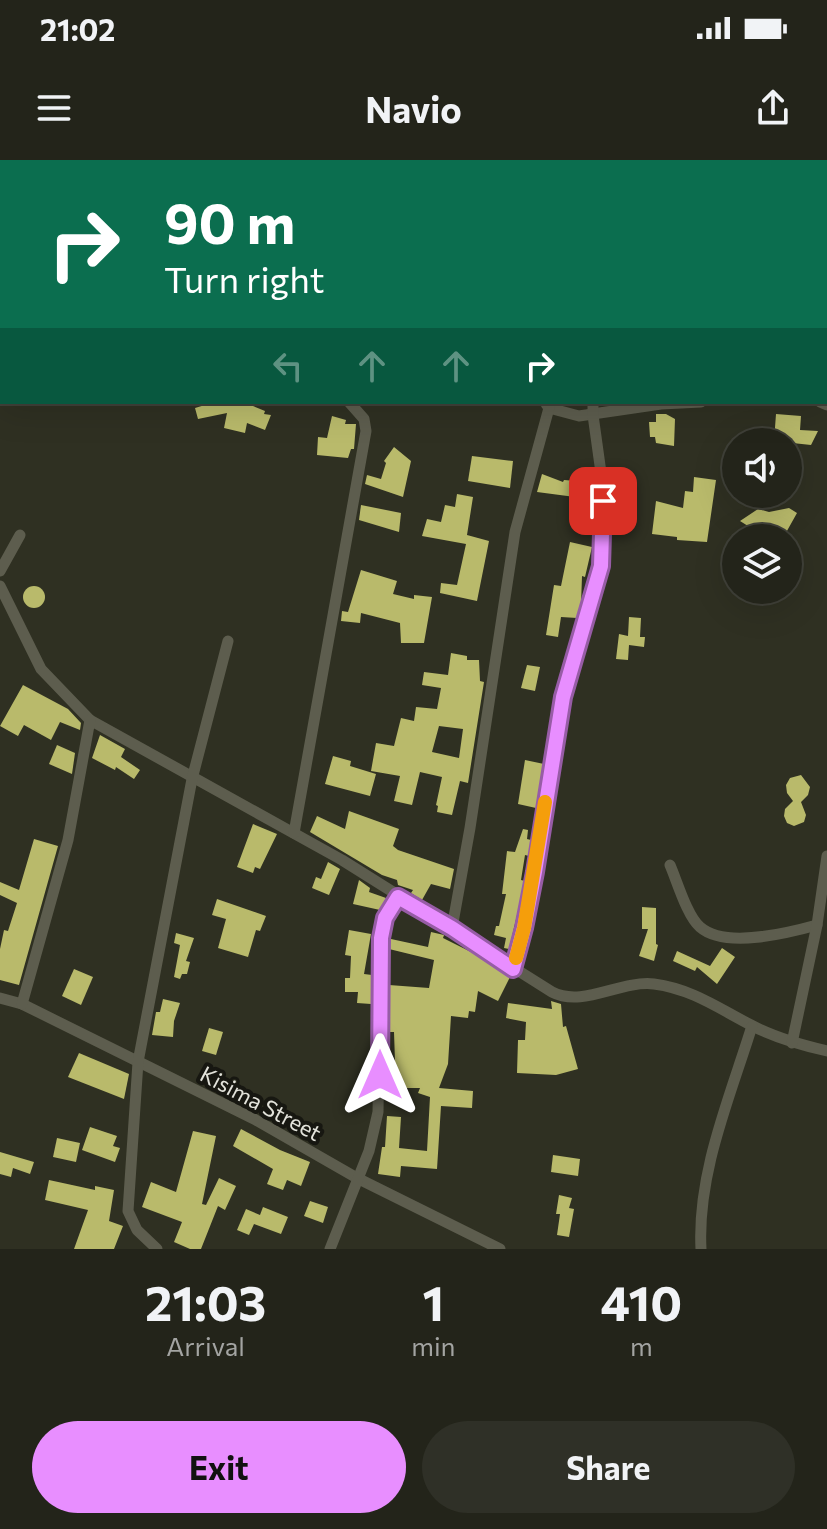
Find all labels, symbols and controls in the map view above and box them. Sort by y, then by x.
text: 21:02 [40,10,115,47]
icon: menu [32,86,76,130]
text: Navio [365,86,462,130]
icon: share [751,86,795,130]
text: 90 m [164,187,295,256]
icon: right [32,192,136,296]
text: Turn right [164,256,325,300]
icon: left [266,344,310,388]
icon: ahead [350,344,394,388]
icon: ahead [434,344,478,388]
icon: right [518,344,562,388]
map controls [722,428,802,604]
button: sound [722,428,802,508]
pin [569,467,637,535]
icon: arrive [581,479,625,523]
button: layers [722,524,802,604]
position arrow [338,1033,422,1117]
street label: Kisima Street [196,1060,326,1146]
text: 21:03 [145,1272,266,1331]
text: 1 [422,1272,444,1331]
text: 410 [600,1272,682,1331]
text: Arrival [166,1330,245,1361]
text: min [411,1330,455,1361]
text: m [630,1330,653,1361]
button: Exit [32,1421,406,1513]
button: Share [422,1421,795,1513]

